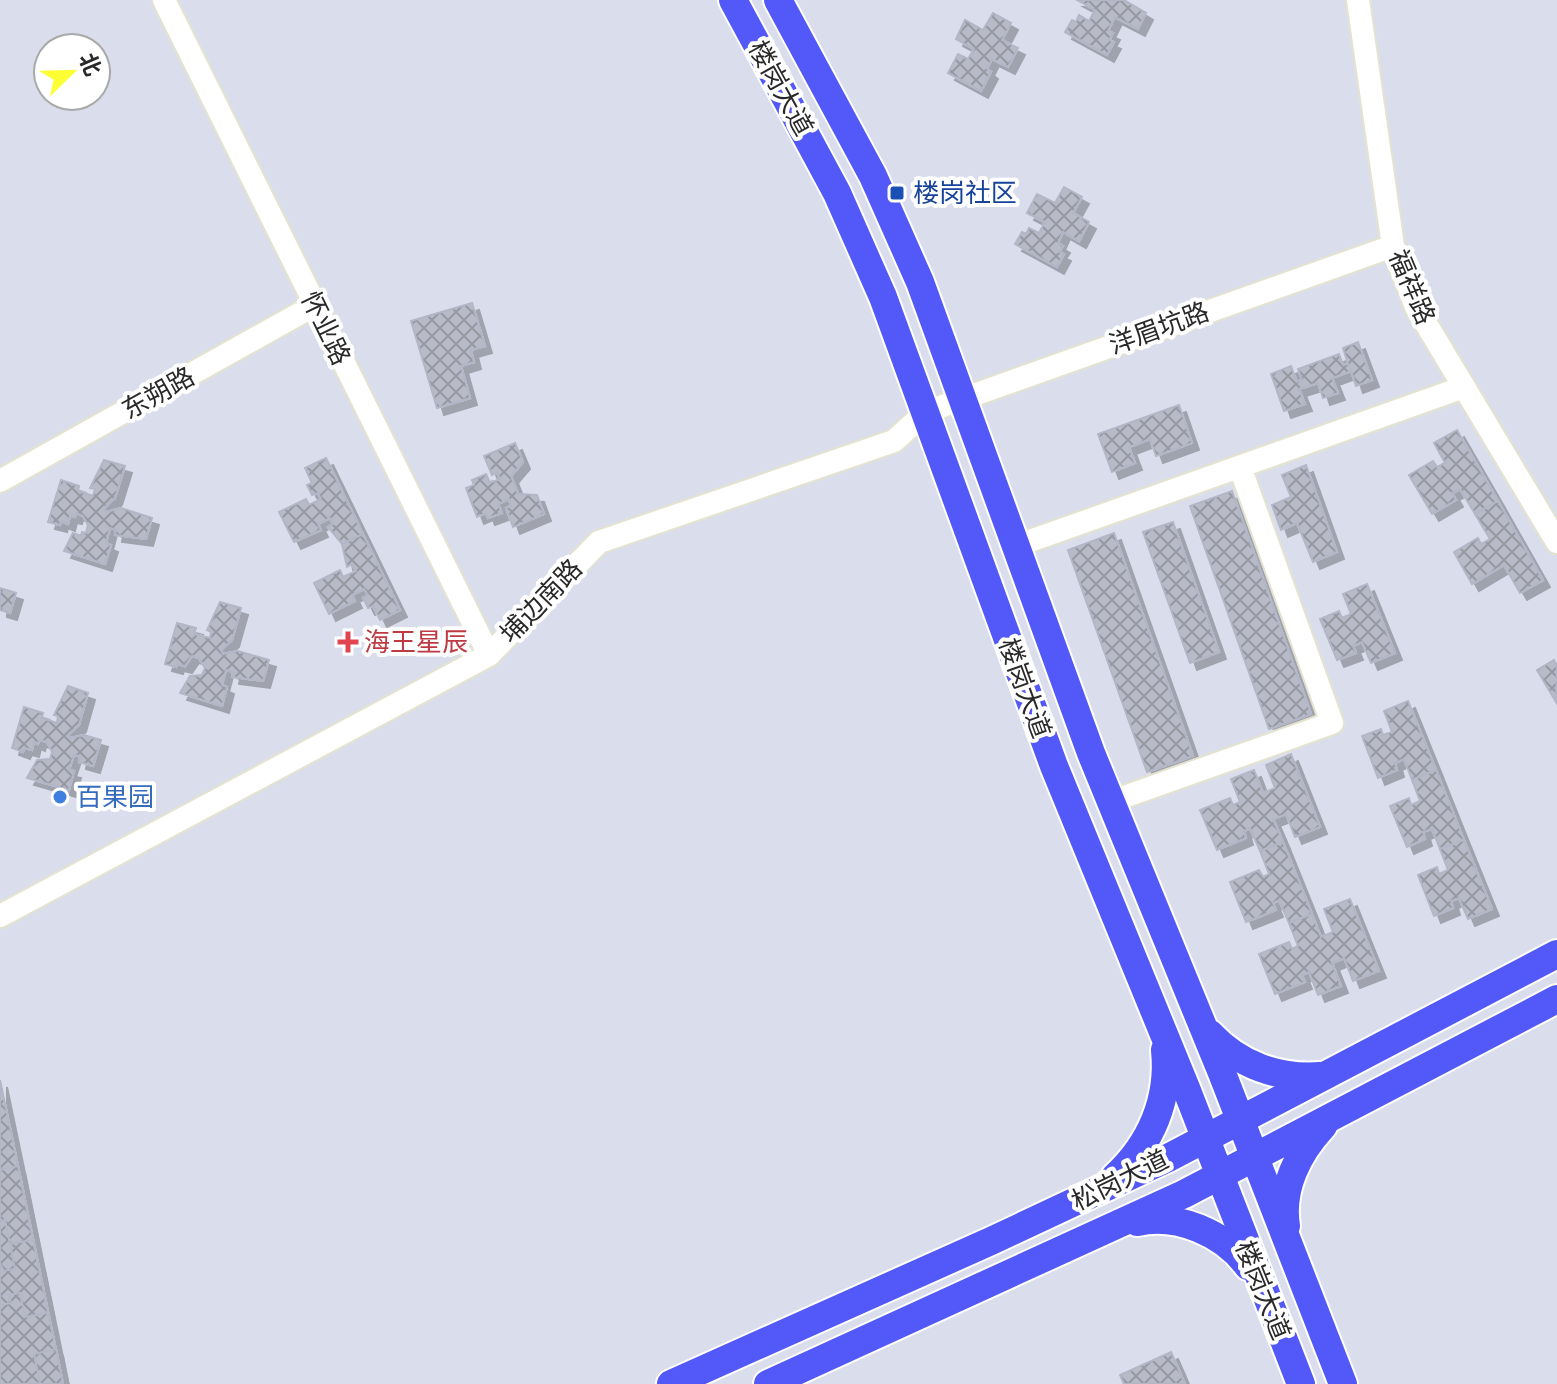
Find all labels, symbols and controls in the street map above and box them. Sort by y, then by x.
north arrow [32,32,112,112]
street label: 楼岗大道 [741,34,821,142]
text: 北 [73,49,108,80]
place label: 楼岗社区 [913,176,1017,210]
marker: 楼岗社区 [888,184,906,202]
street label: 福祥路 [1381,244,1443,330]
street label: 怀业路 [294,285,358,371]
street label: 洋眉坑路 [1104,294,1214,362]
street label: 东朔路 [116,359,200,427]
street label: 埔边南路 [493,552,589,650]
place label: 海王星辰 [364,625,468,659]
marker: 海王星辰 [339,633,357,651]
street label: 楼岗大道 [991,633,1059,743]
place label: 百果园 [76,780,154,814]
marker: 百果园 [51,788,69,806]
street label: 松岗大道 [1066,1142,1174,1218]
street label: 楼岗大道 [1228,1235,1298,1345]

